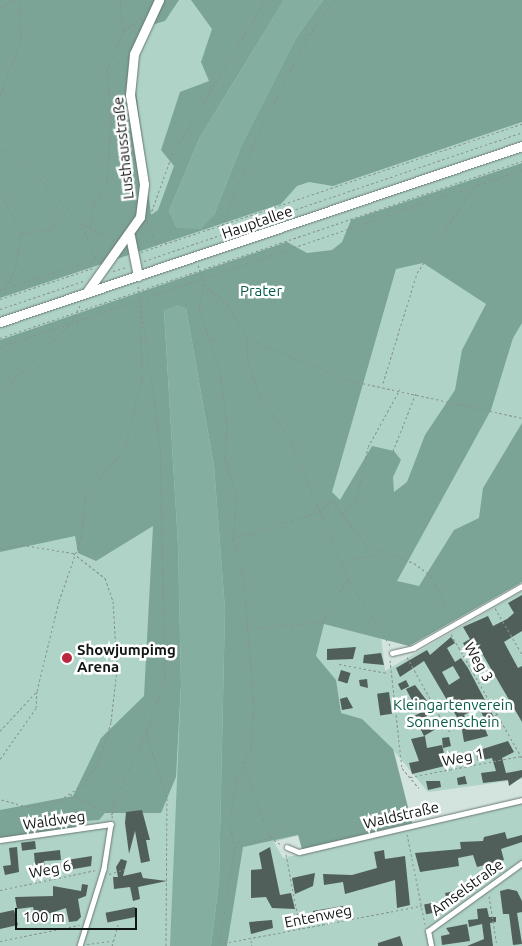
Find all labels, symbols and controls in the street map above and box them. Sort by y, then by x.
street label: Lusthausstraße [109,96,137,200]
street label: Hauptallee [219,202,295,242]
park label: Prater [240,282,282,300]
street label: Weg 3 [461,639,497,685]
place label: Showjumpimg Arena [77,640,176,675]
marker: Showjumpimg Arena [61,652,73,664]
park label: Kleingartenverein Sonnenschein [393,695,513,730]
street label: Weg 1 [440,744,486,770]
street label: Waldstraße [361,798,441,832]
street label: Waldweg [22,807,86,833]
street label: Amselstraße [428,855,506,919]
street label: Weg 6 [27,856,73,882]
scale bar [18,898,140,930]
street label: Entenweg [283,901,353,931]
text: 100 m [23,908,65,925]

